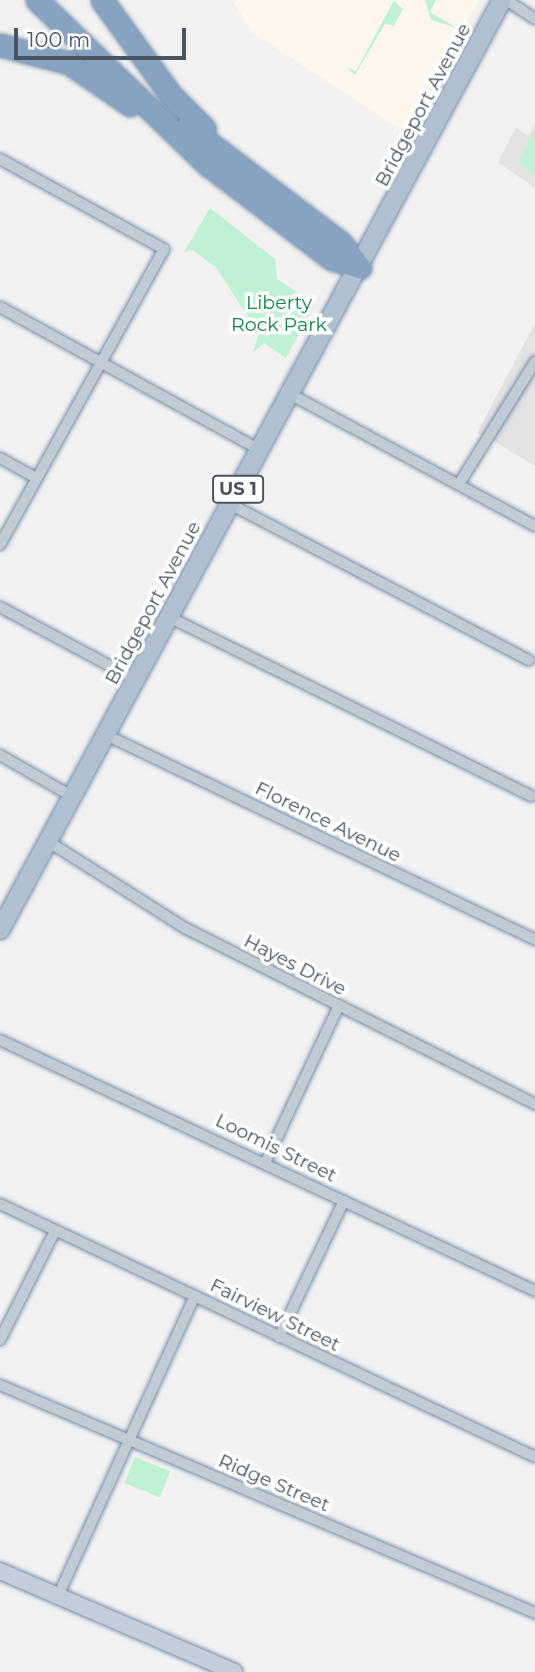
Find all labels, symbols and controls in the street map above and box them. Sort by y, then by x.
scale bar [18,14,189,58]
street label: Bridgeport Avenue [370,20,476,190]
text: 100 m [27,27,90,52]
park label: Liberty Rock Park [231,292,327,336]
road number: US 1 [212,475,264,504]
street label: Bridgeport Avenue [100,518,206,688]
street label: Florence Avenue [251,777,405,867]
street label: Hayes Drive [240,929,350,1001]
street label: Loomis Street [212,1109,340,1187]
street label: Fairview Street [206,1274,344,1356]
street label: Ridge Street [215,1449,333,1517]

